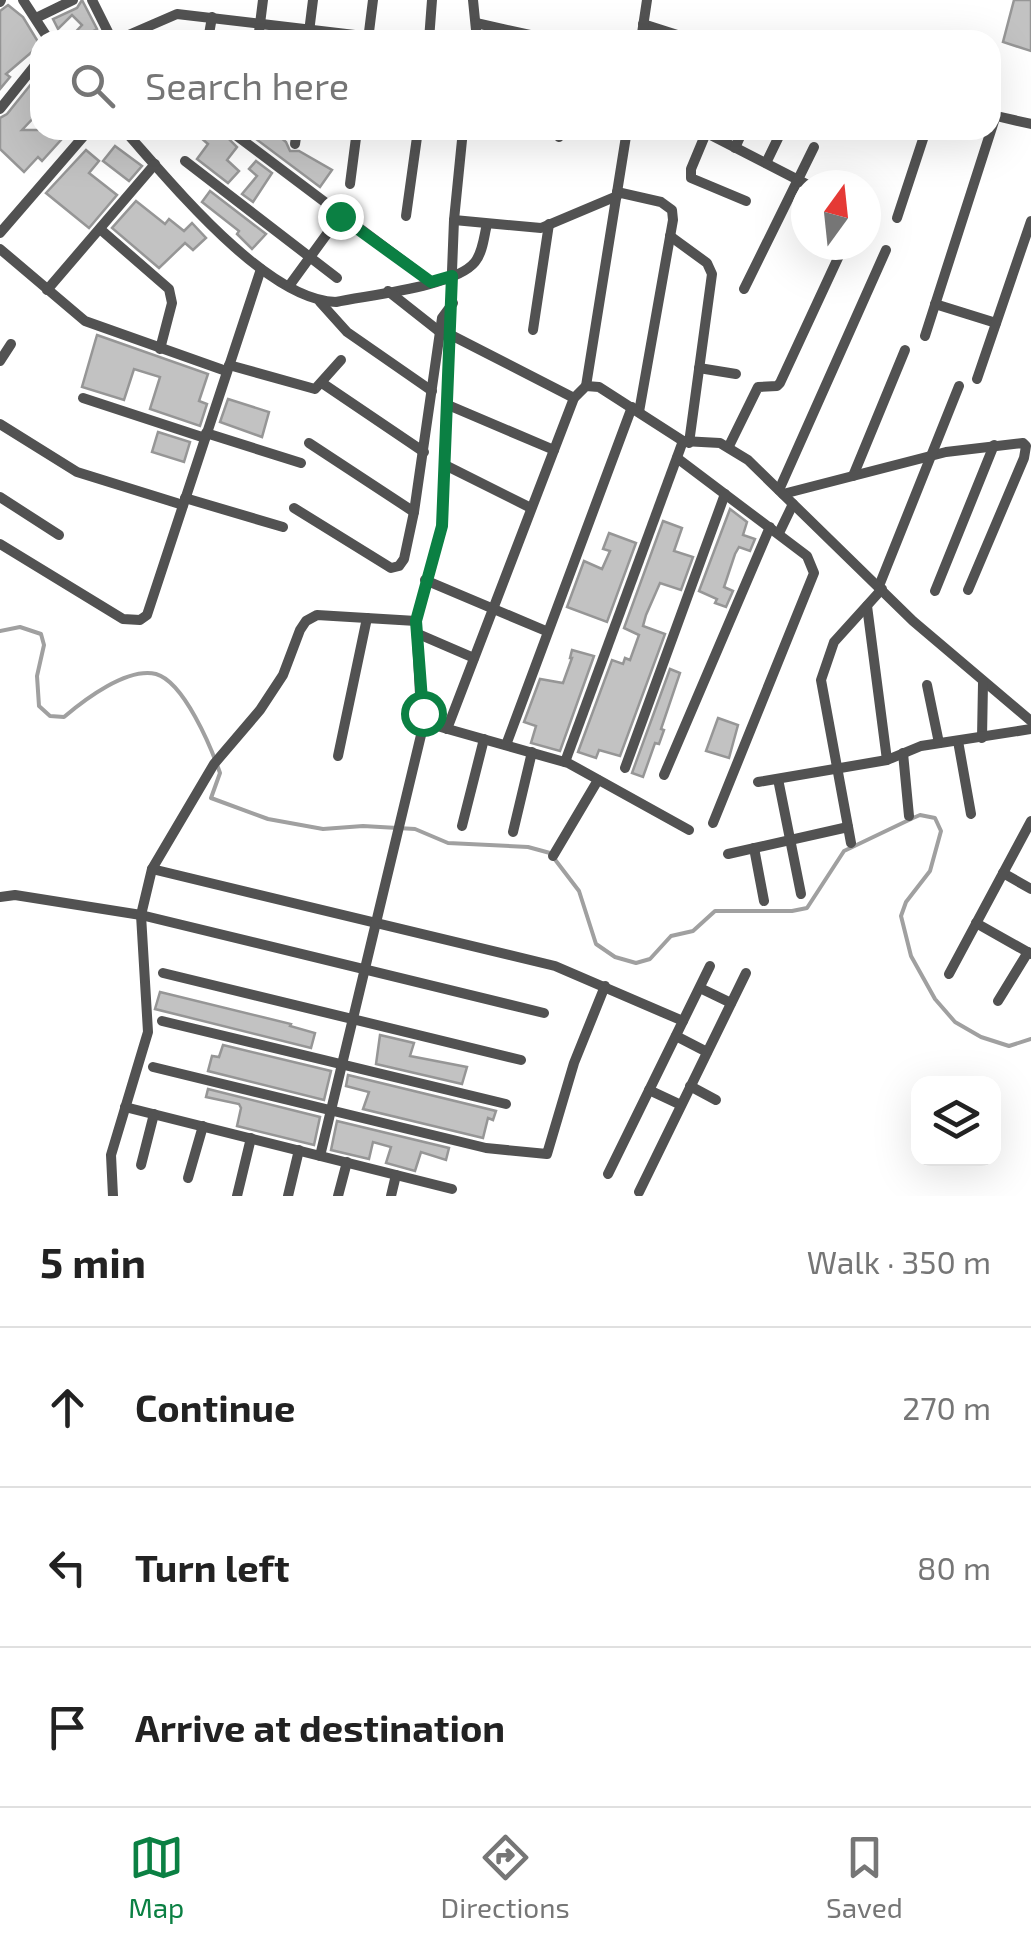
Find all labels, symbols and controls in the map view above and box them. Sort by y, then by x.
search box [30,30,1001,140]
icon: search [65,58,120,113]
text: Search here [145,62,349,108]
north arrow [791,170,881,260]
route end [318,194,364,240]
route start [401,691,447,737]
map controls [911,1076,1001,1166]
button: layers [911,1076,1001,1166]
text: 5 min [40,1236,146,1286]
text: Walk · 350 m [807,1242,991,1280]
icon: ahead [40,1380,95,1435]
text: Continue [135,1384,295,1430]
text: 270 m [902,1388,991,1426]
icon: left [40,1540,95,1595]
text: Turn left [135,1544,290,1590]
text: 80 m [917,1548,991,1586]
icon: arrive [40,1700,95,1755]
text: Arrive at destination [135,1704,505,1750]
tab: Map [128,1830,184,1924]
tab: Directions [441,1830,570,1924]
tab: Saved [826,1830,903,1924]

